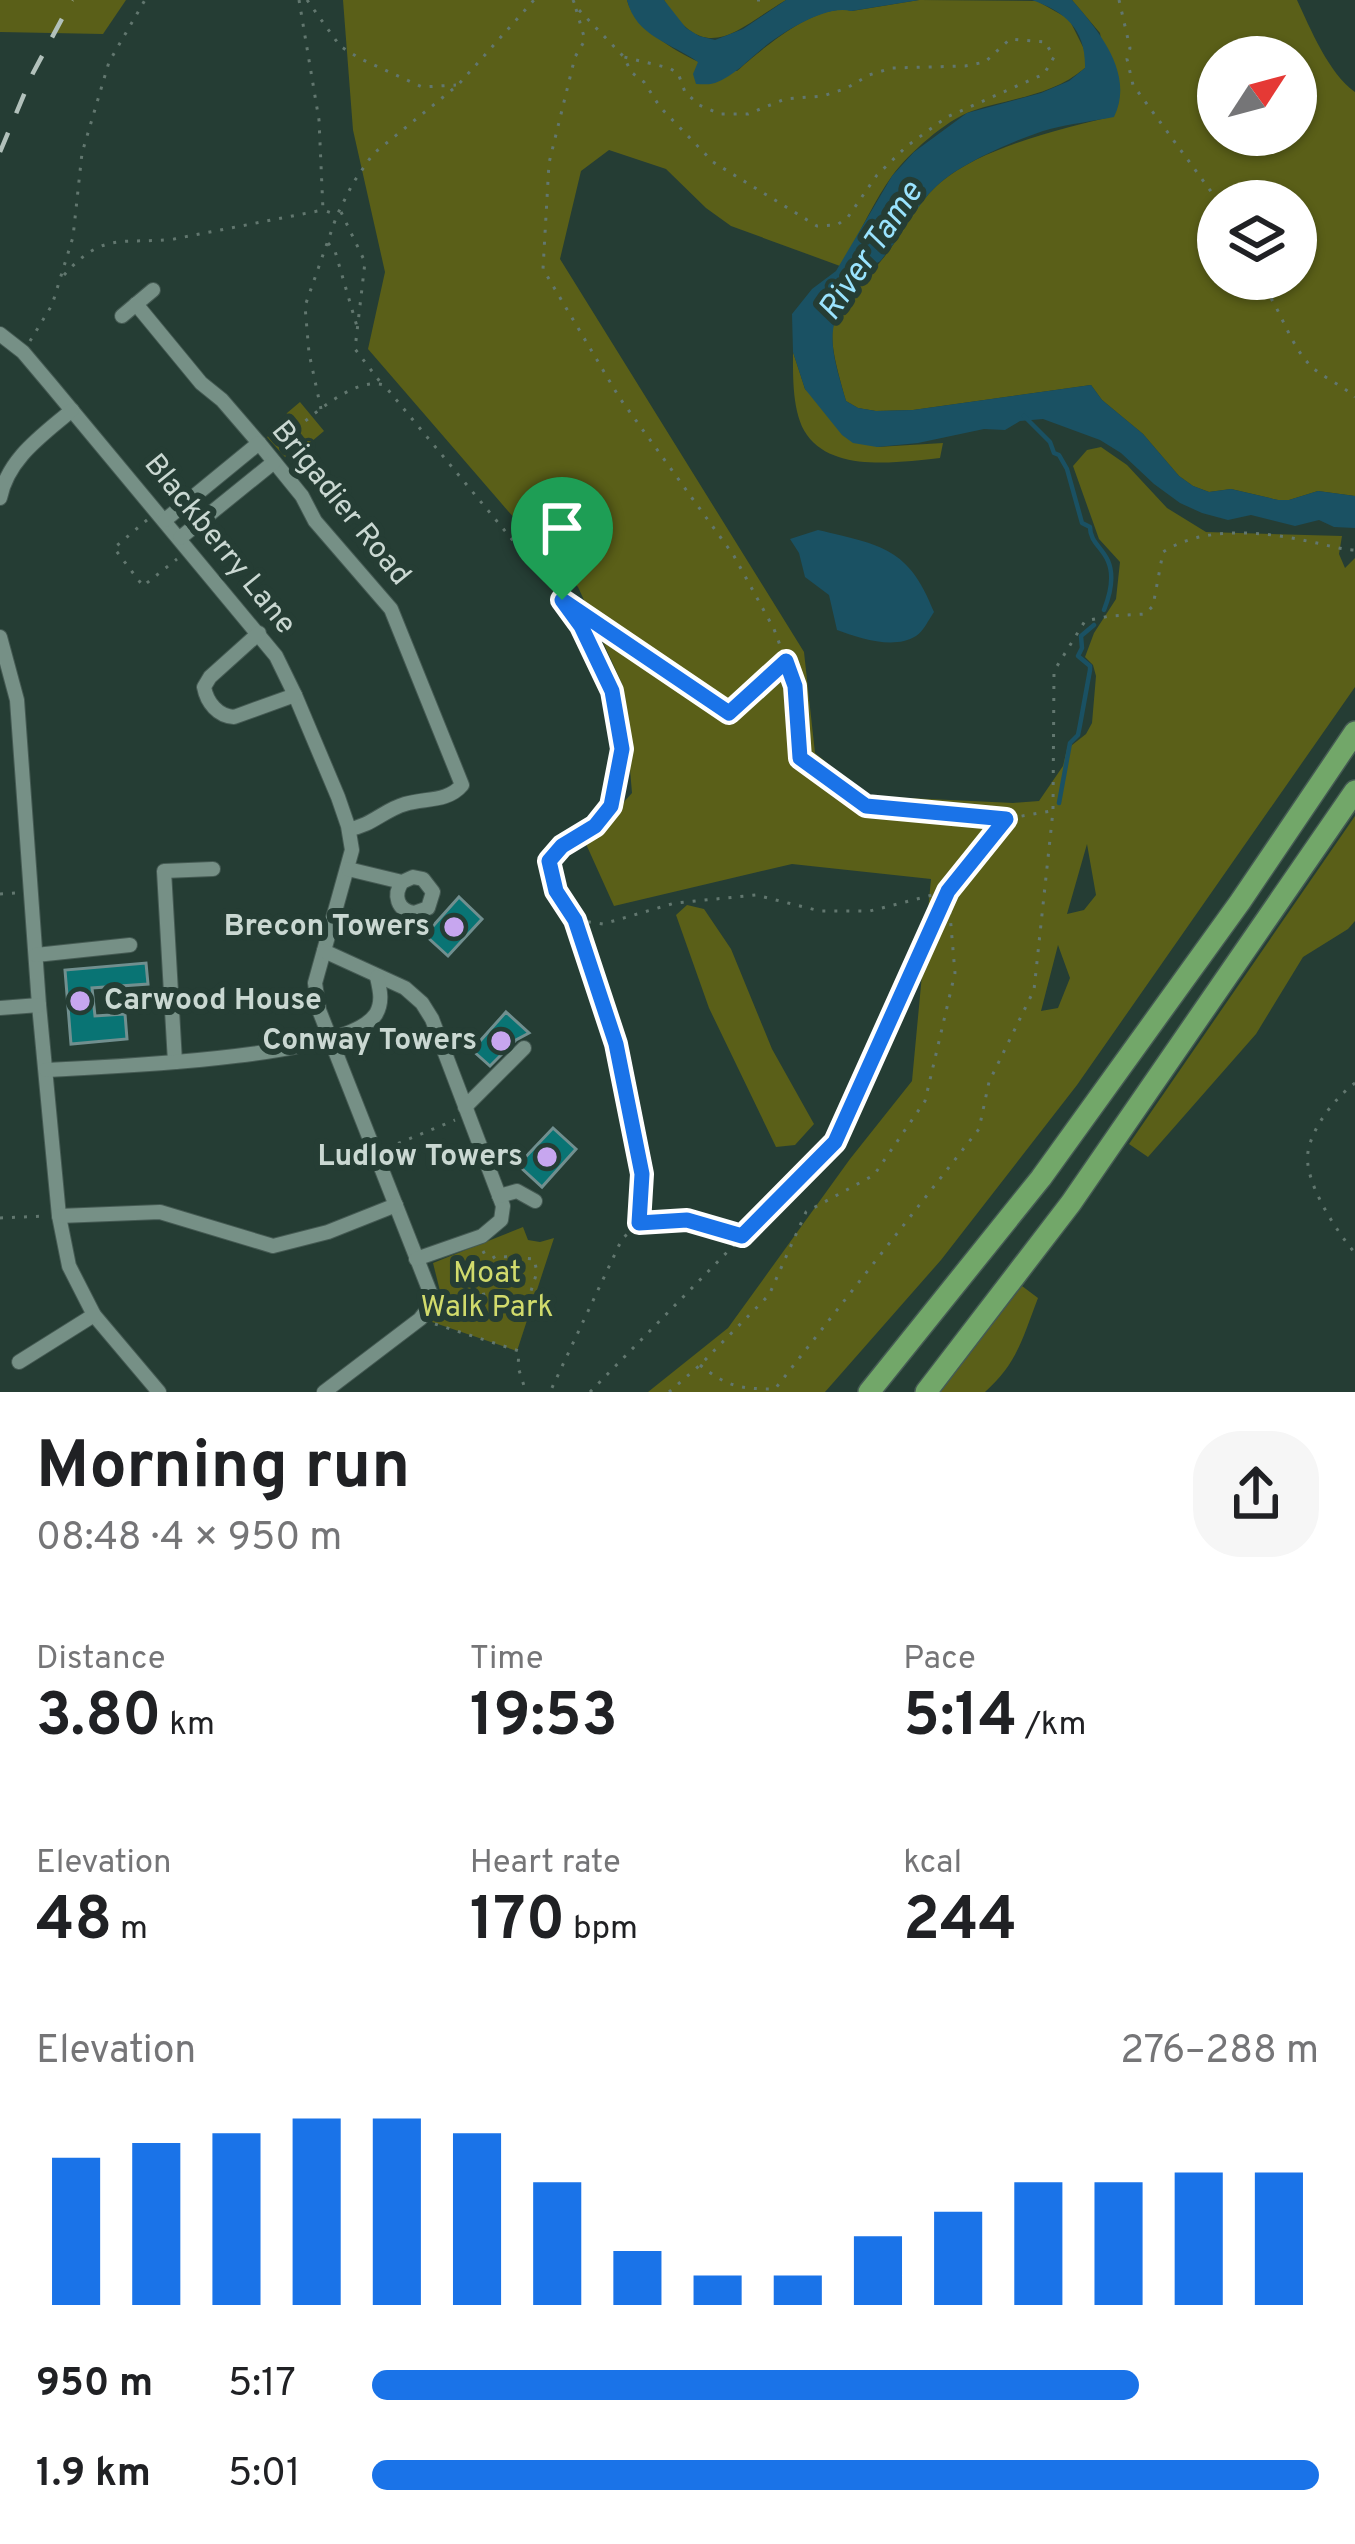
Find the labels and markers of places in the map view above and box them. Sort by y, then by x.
pin [511,477,613,600]
place label: Brecon Towers [224,909,430,946]
marker: Brecon Towers [441,914,467,940]
place label: Carwood House [104,983,322,1020]
marker: Carwood House [67,988,93,1014]
place label: Conway Towers [262,1023,477,1060]
marker: Conway Towers [488,1028,514,1054]
place label: Ludlow Towers [318,1139,523,1176]
marker: Ludlow Towers [534,1144,560,1170]

